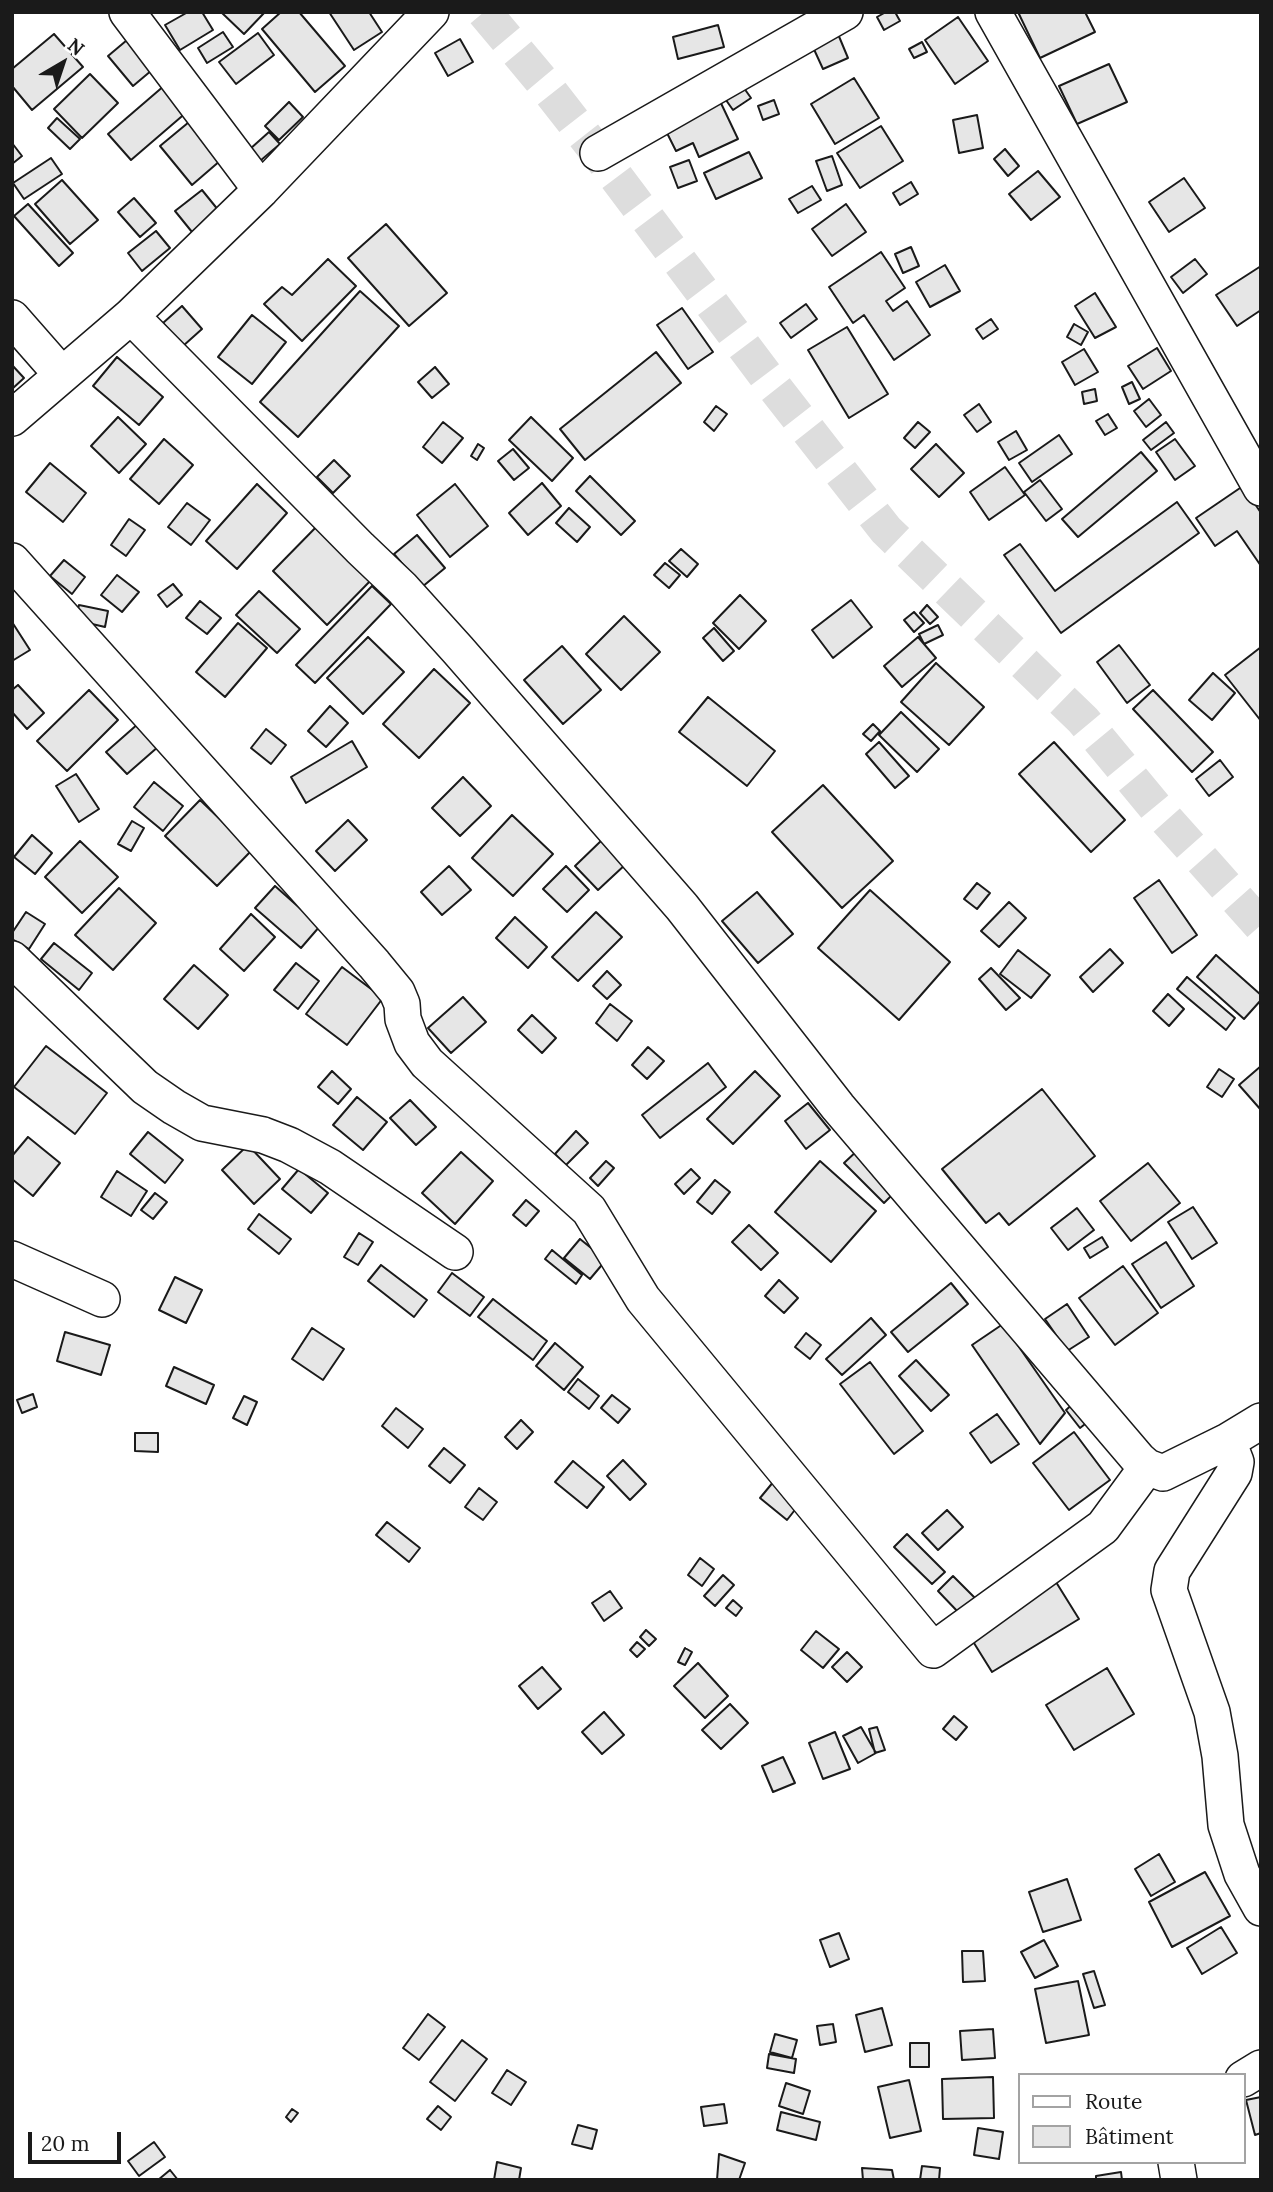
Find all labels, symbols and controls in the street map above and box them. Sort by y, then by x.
north arrow [28,28,98,98]
text: N [63,33,89,61]
legend [1018,2073,1245,2164]
text: Route [1085,2088,1142,2115]
scale bar [32,2118,124,2162]
text: Bâtiment [1085,2123,1174,2150]
text: 20 m [41,2130,90,2157]

